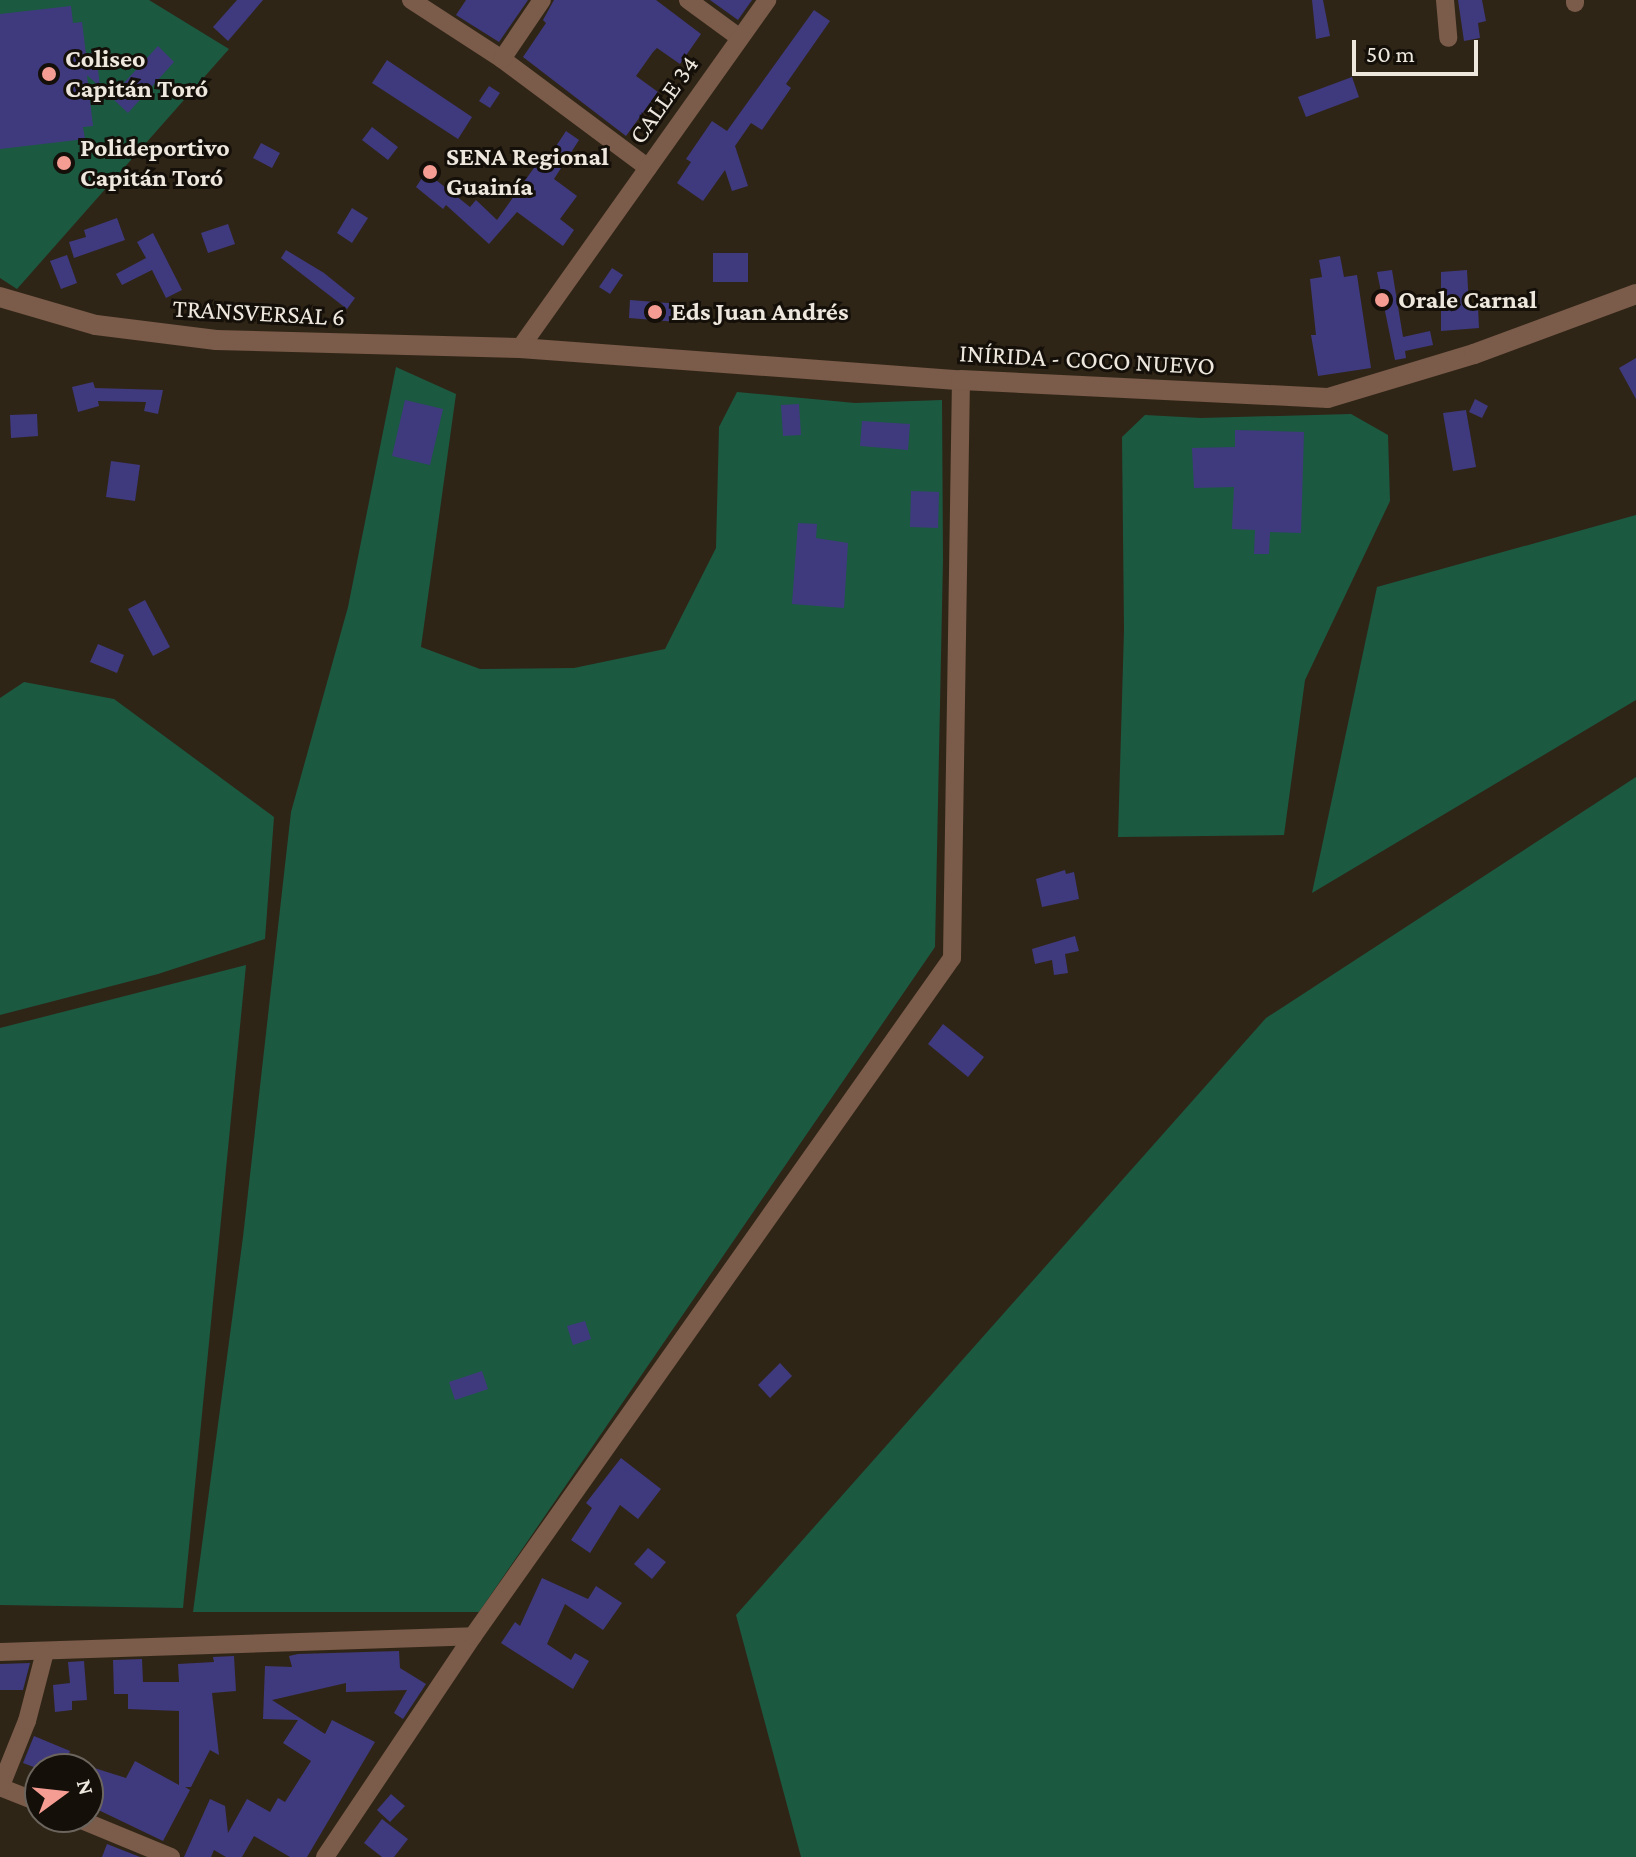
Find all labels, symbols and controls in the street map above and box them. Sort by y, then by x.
scale bar [1356,24,1482,74]
text: 50 m [1366,40,1415,67]
place label: Coliseo Capitán Toró [65,43,208,104]
street label: CALLE 34 [622,50,706,150]
marker: Coliseo Capitán Toró [40,65,58,83]
place label: Polideportivo Capitán Toró [80,132,230,194]
place label: SENA Regional Guainía [446,141,609,202]
marker: Polideportivo Capitán Toró [55,154,73,172]
marker: SENA Regional Guainía [421,163,439,181]
place label: Orale Carnal [1398,284,1537,316]
marker: Orale Carnal [1373,291,1391,309]
street label: TRANSVERSAL 6 [172,293,346,333]
place label: Eds Juan Andrés [671,296,849,328]
marker: Eds Juan Andrés [646,303,664,321]
street label: INÍRIDA - COCO NUEVO [958,338,1216,382]
north arrow [24,1753,104,1833]
text: N [72,1777,100,1798]

